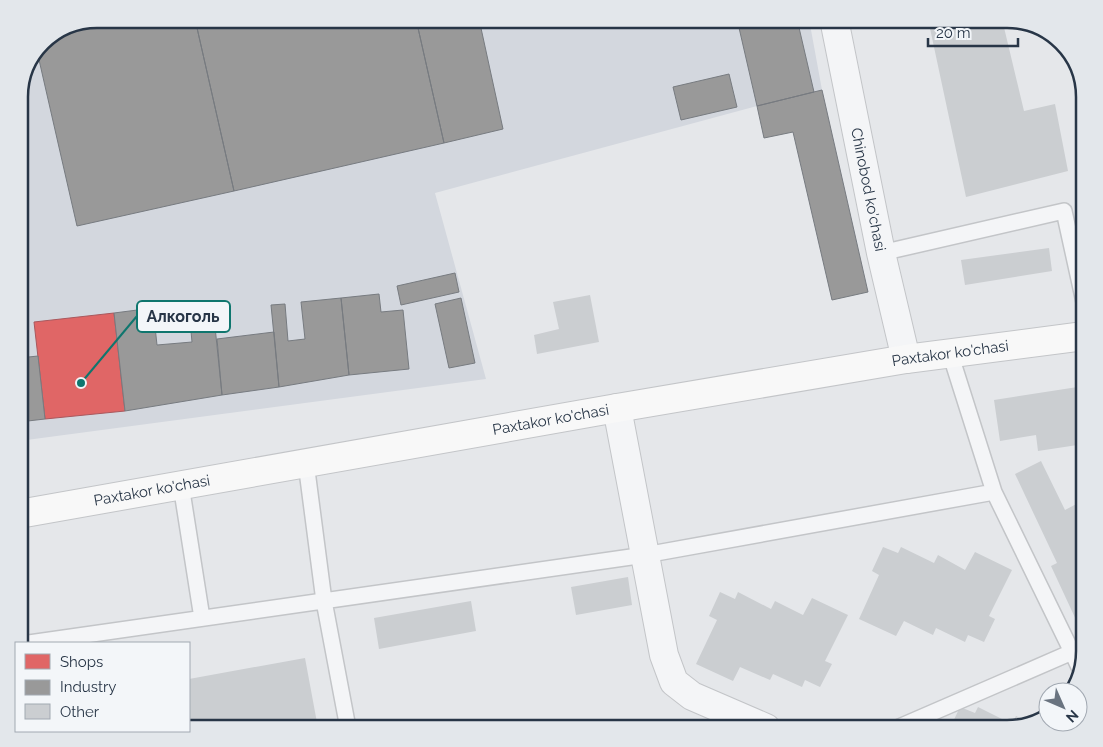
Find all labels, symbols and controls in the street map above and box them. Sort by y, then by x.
scale bar [928,15,1018,47]
text: 20 m [936,24,971,42]
street label: Chinobod ko'chasi [847,126,889,253]
callout: Алкоголь [137,301,230,332]
text: Алкоголь [146,307,220,326]
street label: Paxtakor ko'chasi [890,337,1010,370]
street label: Paxtakor ko'chasi [491,401,610,439]
street label: Paxtakor ko'chasi [92,471,212,510]
legend [15,642,190,732]
text: Shops [60,653,103,671]
text: Industry [60,678,116,696]
north arrow [1038,682,1088,732]
text: Other [60,703,100,721]
text: N [1063,707,1082,726]

